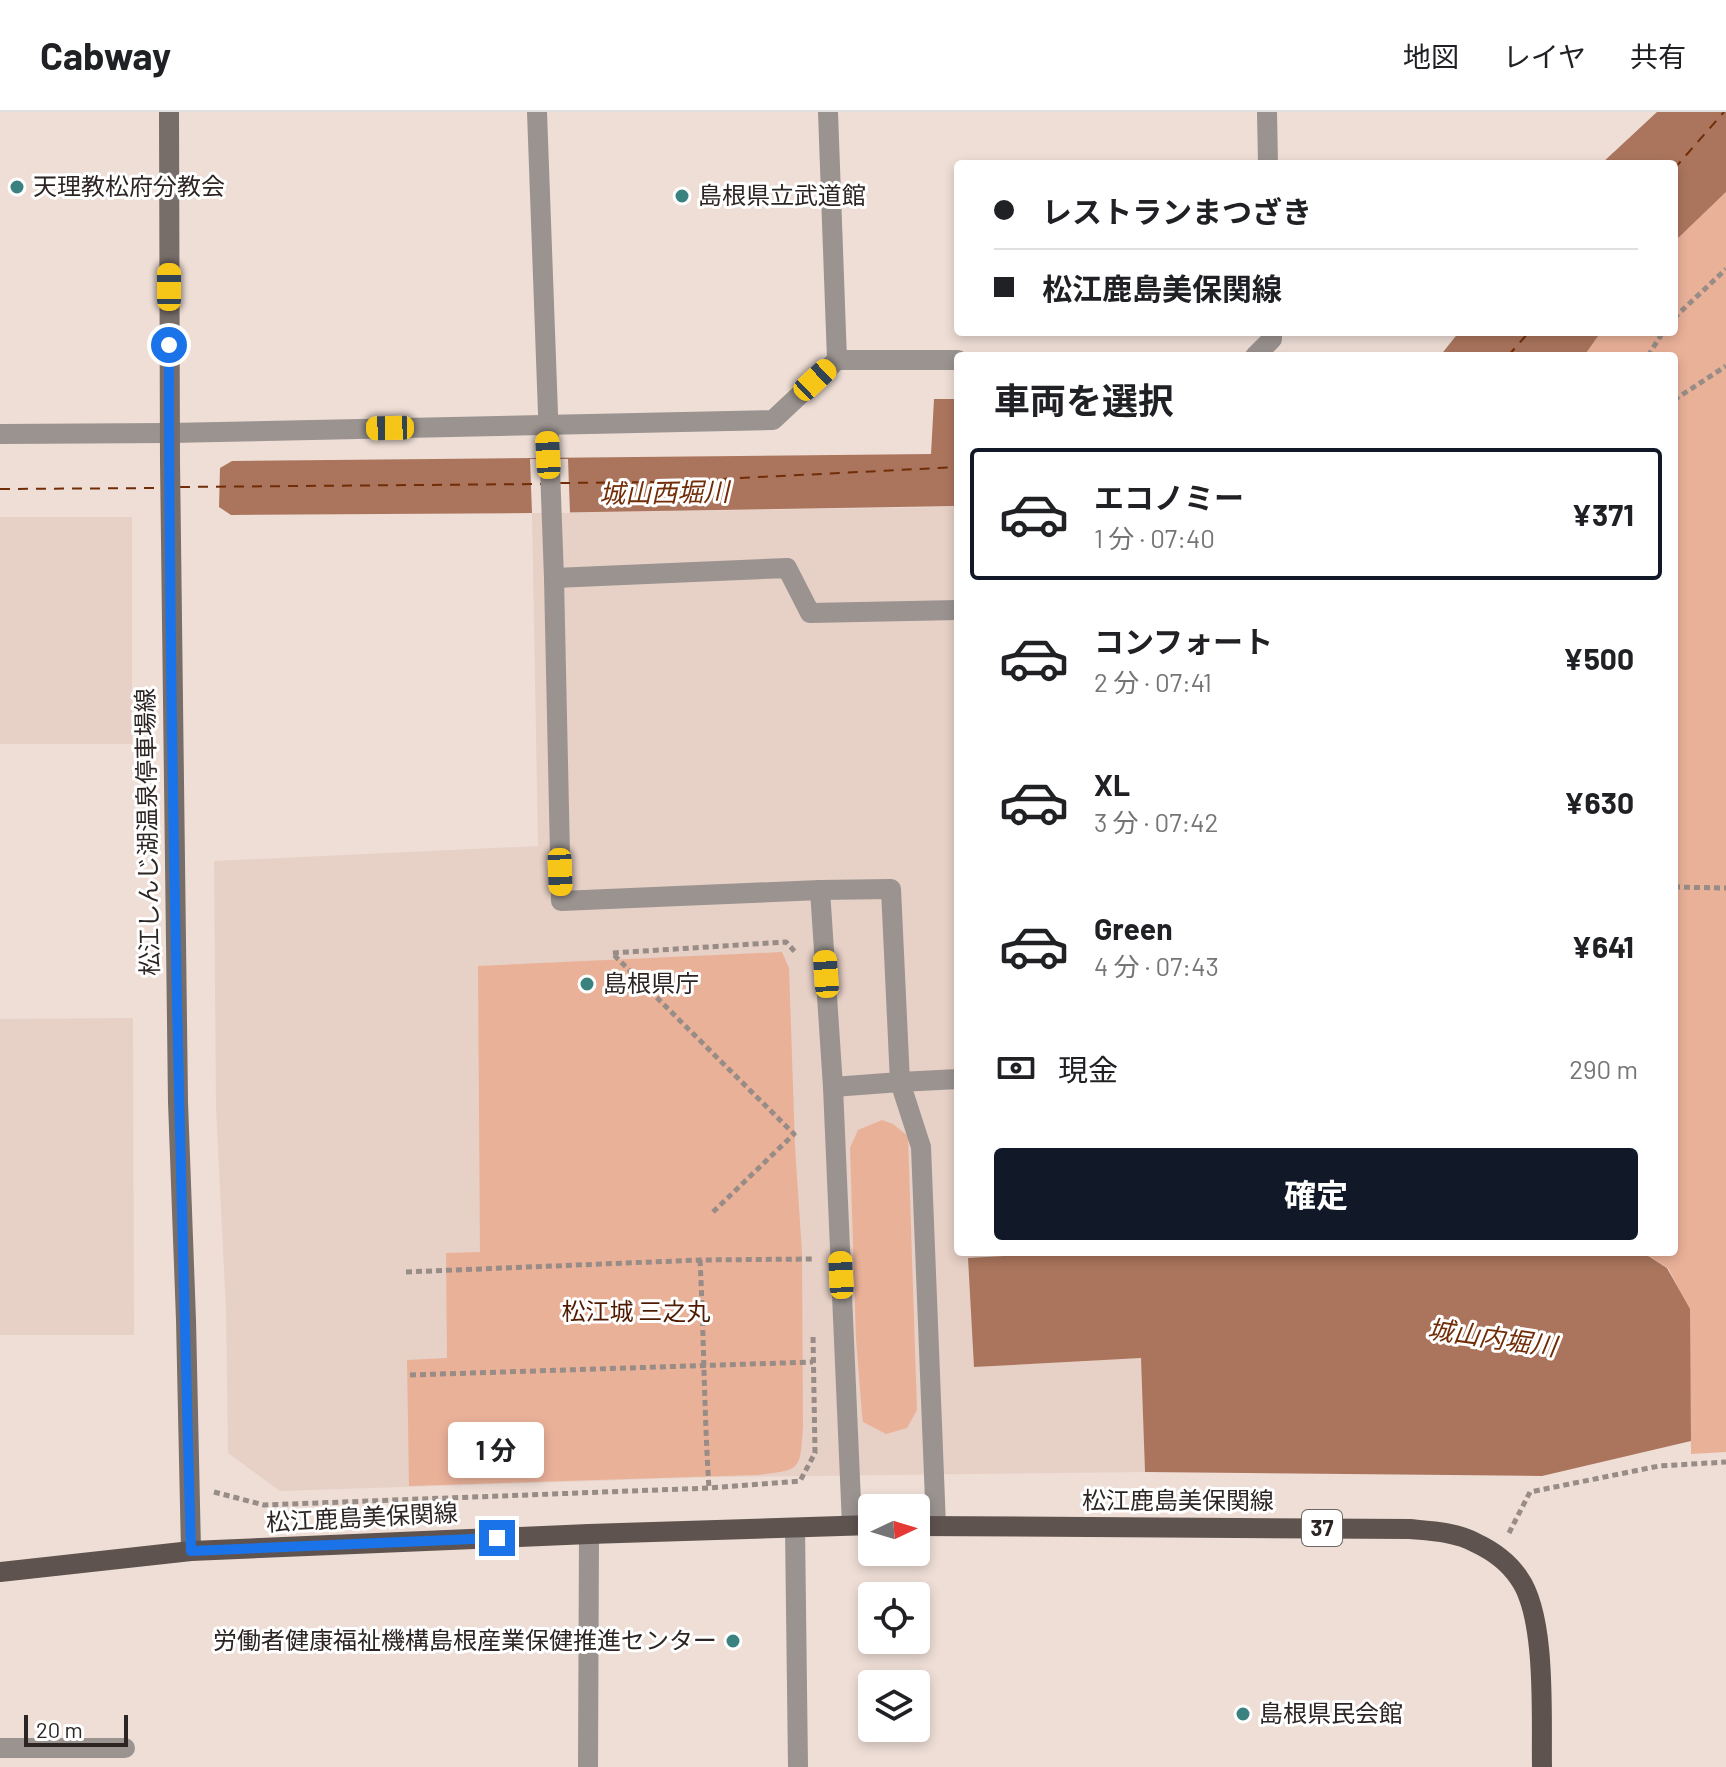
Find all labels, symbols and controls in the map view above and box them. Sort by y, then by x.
text: Cabway [40,32,171,78]
text: 地図 [1403,39,1459,73]
text: レイヤ [1503,39,1586,73]
text: 共有 [1630,39,1686,73]
place label: 天理教松府分教会 [33,171,225,200]
marker: 天理教松府分教会 [8,178,26,196]
place label: 島根県立武道館 [698,180,866,209]
marker: 島根県立武道館 [673,187,691,205]
text: レストランまつざき [1042,193,1312,229]
car [157,263,181,311]
text: 松江鹿島美保関線 [1042,270,1282,306]
route start [151,327,187,363]
car [789,355,841,405]
text: 車両を選択 [994,378,1174,421]
car [366,416,414,440]
car [535,430,561,480]
water label: 城山西堀川 [599,475,732,508]
icon: car [998,478,1070,550]
text: エコノミー [1094,479,1244,515]
text: ¥371 [1572,496,1634,532]
text: 1 分 · 07:40 [1094,522,1215,553]
icon: car [998,622,1070,694]
text: コンフォート [1094,623,1273,659]
text: ¥500 [1563,640,1634,676]
text: 2 分 · 07:41 [1094,666,1212,697]
street label: 松江しんじ湖温泉停車場線 [129,688,164,976]
icon: car [998,766,1070,838]
text: XL [1094,766,1130,802]
text: ¥630 [1564,784,1634,820]
text: 3 分 · 07:42 [1094,806,1219,837]
car [547,848,573,896]
icon: car [998,910,1070,982]
text: Green [1094,910,1173,946]
text: ¥641 [1571,928,1634,964]
car [812,949,840,999]
text: 4 分 · 07:43 [1094,950,1219,981]
place label: 島根県庁 [603,968,699,997]
marker: 島根県庁 [578,975,596,993]
icon: cash [994,1046,1038,1090]
text: 現金 [1058,1051,1118,1087]
text: 290 m [1569,1053,1638,1084]
button: 確定 [994,1148,1638,1240]
car [828,1250,854,1300]
park label: 松江城 三之丸 [562,1296,710,1325]
water label: 城山内堀川 [1426,1312,1562,1361]
callout: 1 分 [449,1422,545,1478]
text: 1 分 [476,1434,516,1465]
street label: 松江鹿島美保関線 [1082,1485,1274,1514]
north arrow [858,1494,930,1566]
map controls [858,1494,930,1742]
street label: 松江鹿島美保関線 [265,1497,459,1536]
road number: 37 [1302,1510,1342,1546]
route end [479,1520,515,1556]
button: locate [858,1582,930,1654]
place label: 労働者健康福祉機構島根産業保健推進センター [213,1625,717,1654]
marker: 労働者健康福祉機構島根産業保健推進センター [724,1632,742,1650]
button: layers [858,1670,930,1742]
place label: 島根県民会館 [1259,1698,1403,1727]
marker: 島根県民会館 [1234,1705,1252,1723]
scale bar [24,1711,128,1747]
text: 20 m [36,1716,83,1742]

